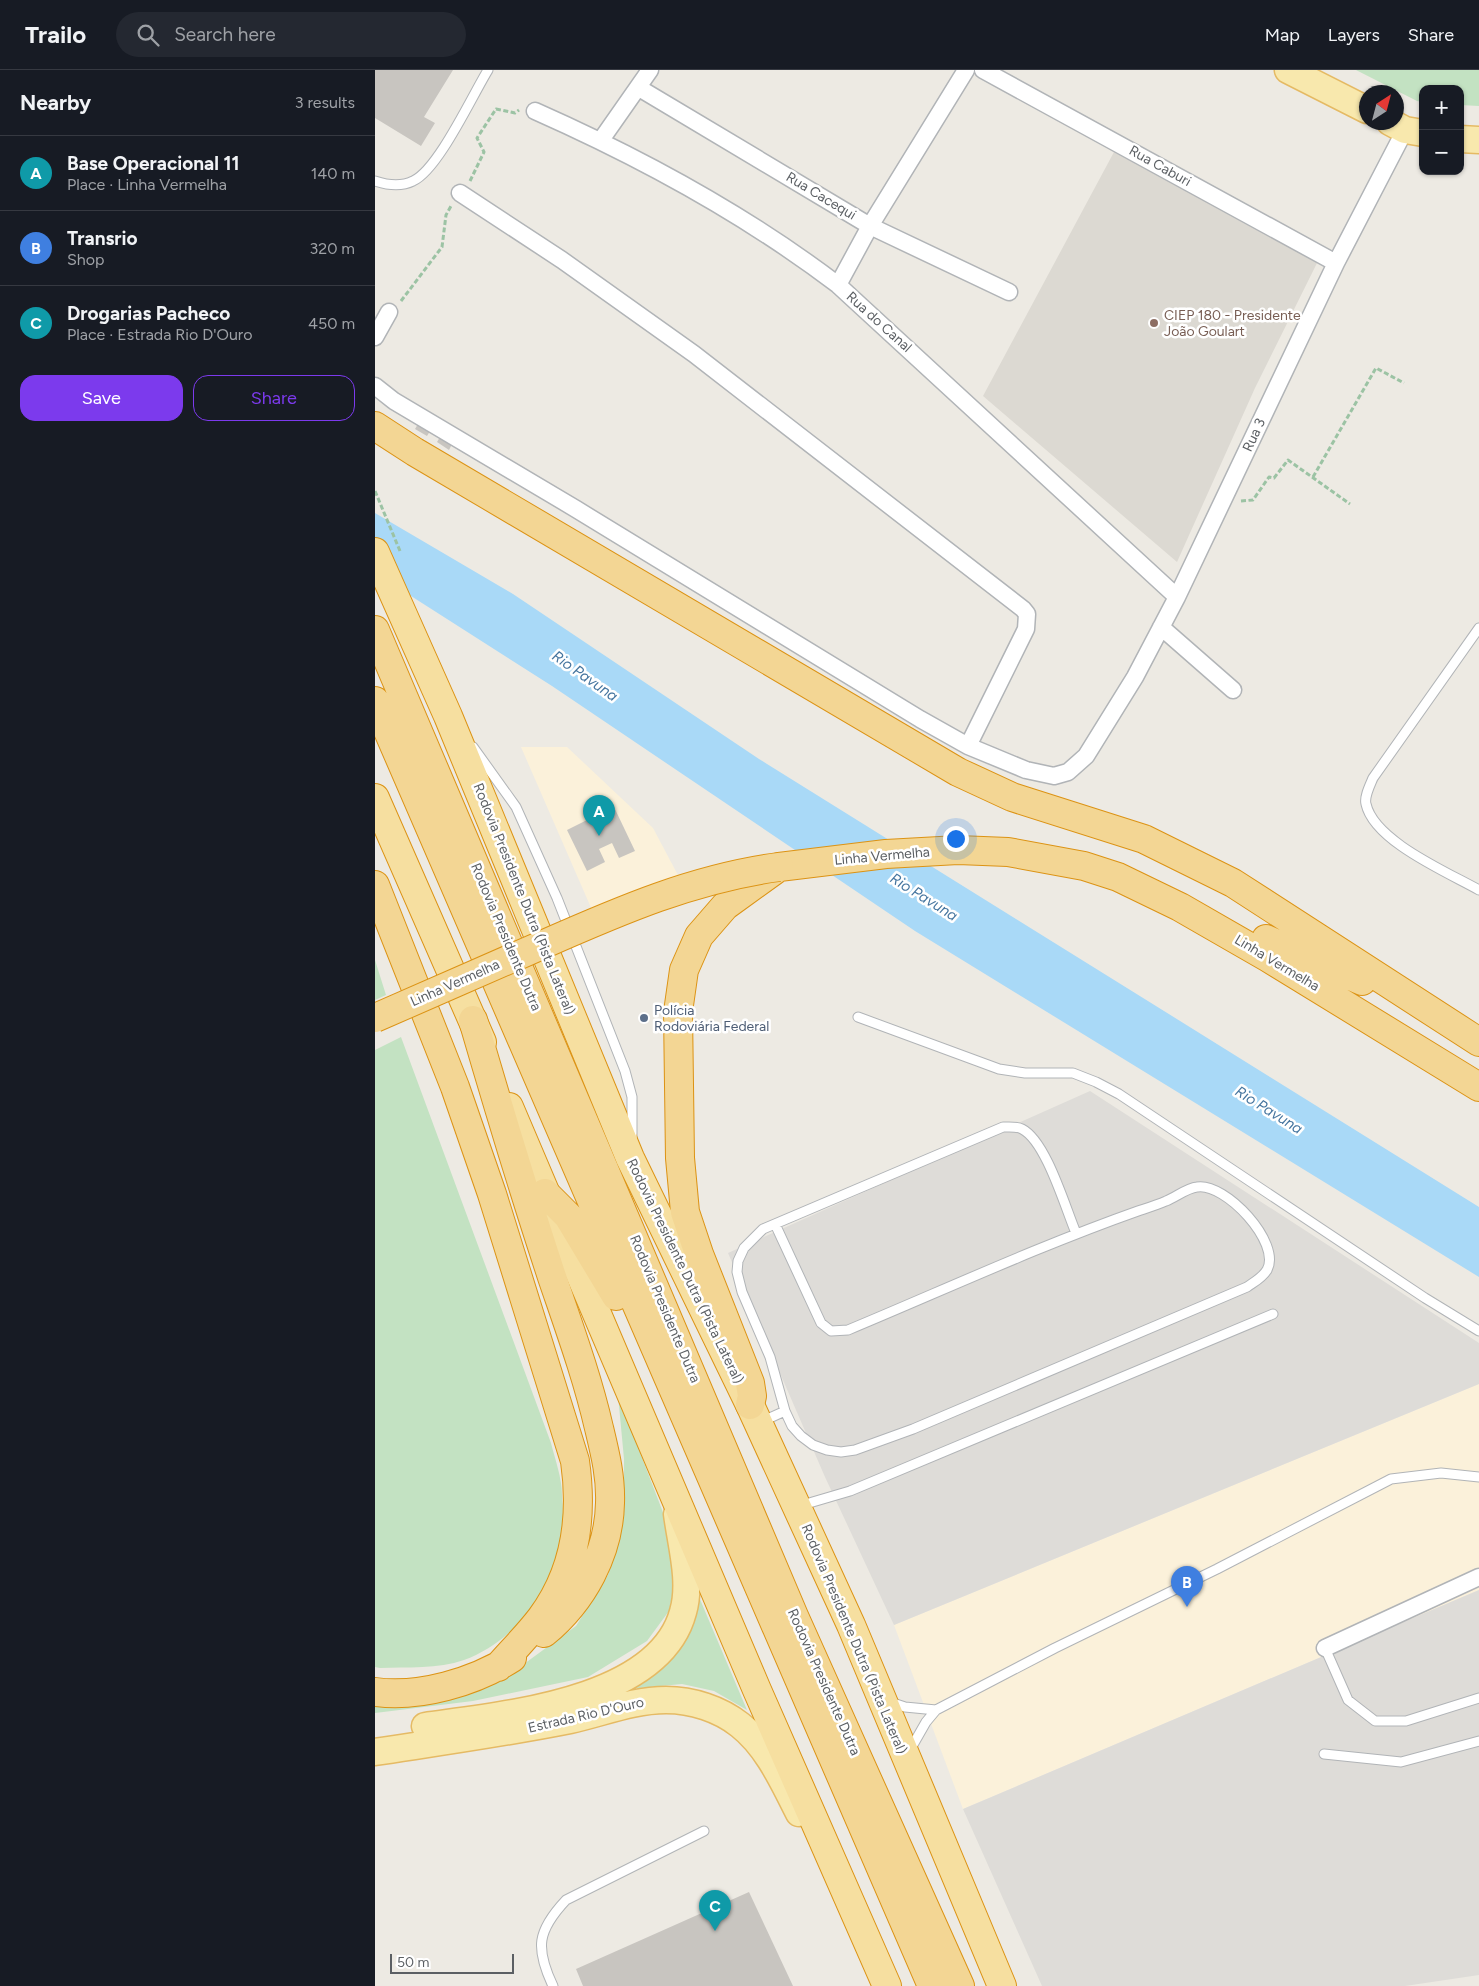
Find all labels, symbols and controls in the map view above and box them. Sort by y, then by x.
search box [116,12,466,57]
text: Trailo [25,20,86,49]
icon: search [134,21,162,49]
text: Search here [174,23,276,46]
text: Map [1265,24,1300,46]
text: Layers [1328,24,1380,46]
text: Share [1408,24,1454,46]
north arrow [1359,85,1404,130]
map controls [1419,85,1464,175]
button: + [1419,85,1464,130]
text: Nearby [20,90,91,115]
text: 3 results [295,93,355,112]
button: − [1419,130,1464,175]
street label: Rua Caburi [1126,142,1194,190]
text: Base Operacional 11 [67,152,239,175]
text: A [30,164,42,183]
text: 140 m [311,164,355,183]
street label: Rua Cacequi [783,168,859,224]
text: Place · Linha Vermelha [67,175,227,194]
text: Transrio [67,227,138,250]
text: B [31,239,41,258]
text: 320 m [310,239,355,258]
text: Shop [67,250,105,269]
street label: Rua do Canal [843,288,915,356]
text: Drogarias Pacheco [67,302,230,325]
place label: CIEP 180 - Presidente João Goulart [1164,307,1301,340]
text: C [30,314,42,333]
text: 450 m [308,314,355,333]
marker: CIEP 180 - Presidente João Goulart [1148,317,1160,329]
text: Place · Estrada Rio D'Ouro [67,325,253,344]
button: Save [20,375,183,421]
button: Share [193,375,355,421]
street label: Rua 3 [1239,416,1269,454]
water label: Rio Pavuna [549,647,621,705]
street label: Rodovia Presidente Dutra (Pista Lateral) [470,781,578,1017]
pin: A [583,795,615,836]
your location [943,826,969,852]
street label: Linha Vermelha [834,843,930,869]
street label: Rodovia Presidente Dutra [467,861,545,1013]
water label: Rio Pavuna [887,869,961,925]
street label: Linha Vermelha [1232,931,1322,995]
street label: Linha Vermelha [408,956,502,1010]
place label: Polícia Rodoviária Federal [654,1002,769,1035]
marker: Polícia Rodoviária Federal [638,1012,650,1024]
water label: Rio Pavuna [1232,1082,1306,1138]
street label: Rodovia Presidente Dutra (Pista Lateral) [623,1156,747,1386]
street label: Rodovia Presidente Dutra [626,1233,704,1385]
street label: Rodovia Presidente Dutra (Pista Lateral) [798,1521,910,1757]
pin: B [1171,1566,1203,1607]
street label: Rodovia Presidente Dutra [784,1606,864,1758]
street label: Estrada Rio D'Ouro [526,1693,646,1737]
pin: C [699,1890,731,1931]
scale bar [390,1951,514,1974]
text: 50 m [397,1954,429,1971]

